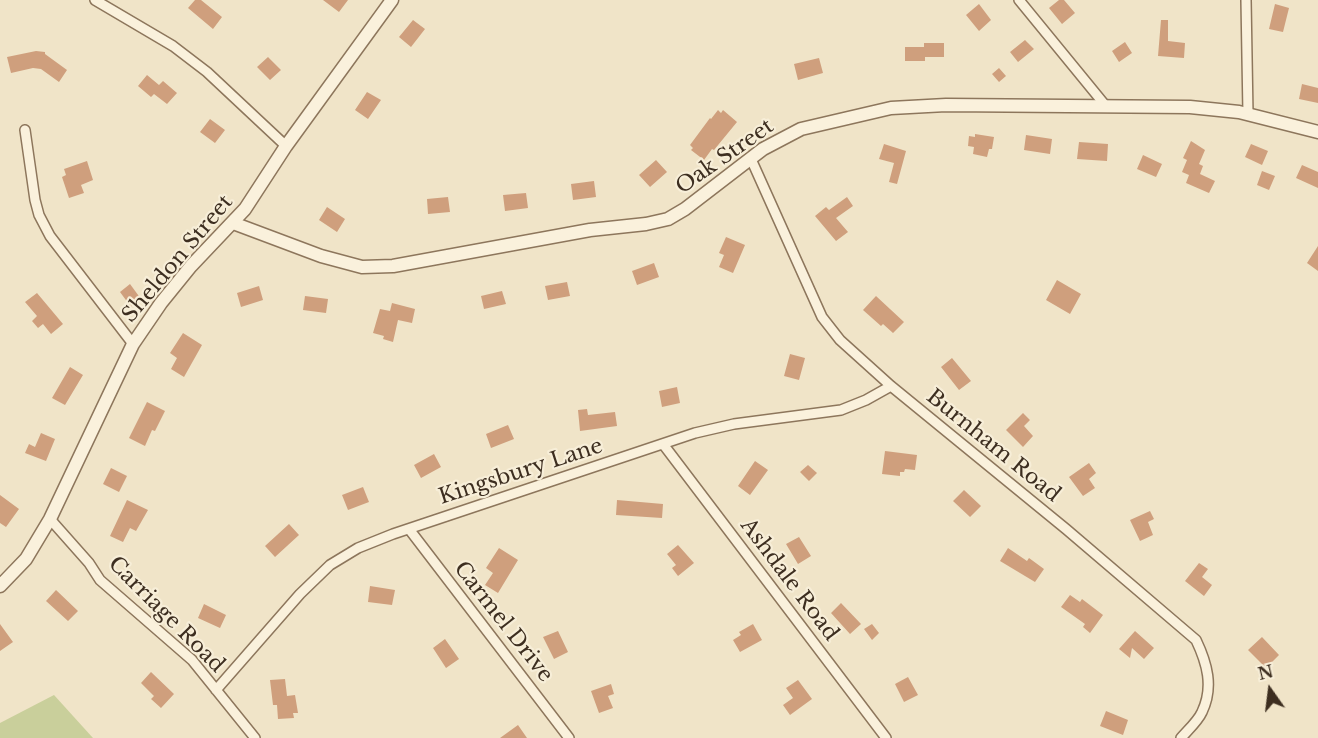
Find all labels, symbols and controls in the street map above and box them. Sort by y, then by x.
street label: Oak Street [671,114,779,200]
street label: Sheldon Street [117,190,239,328]
street label: Burnham Road [921,384,1065,508]
street label: Kingsbury Lane [436,434,606,510]
street label: Ashdale Road [735,514,843,646]
street label: Carriage Road [103,552,229,678]
street label: Carmel Drive [448,557,558,687]
north arrow [1240,660,1300,720]
text: N [1256,661,1275,684]

